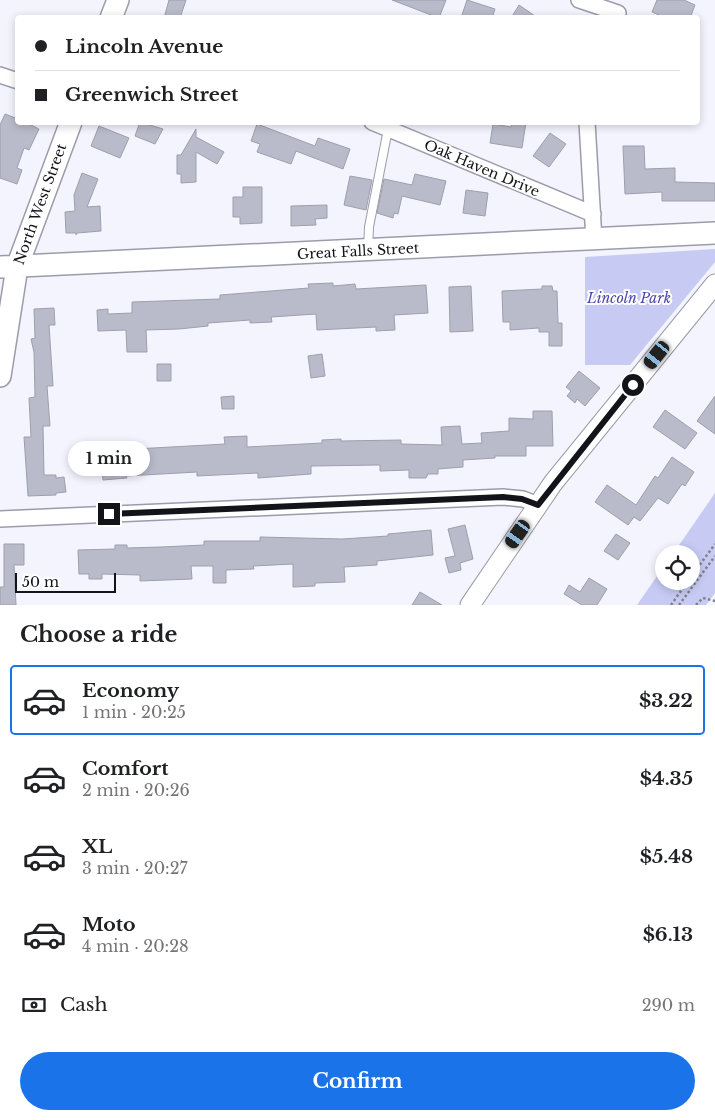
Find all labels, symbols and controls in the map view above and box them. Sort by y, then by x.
text: Lincoln Avenue [65,35,223,58]
text: Greenwich Street [65,83,238,106]
street label: Oak Haven Drive [422,136,542,200]
street label: North West Street [10,140,71,267]
street label: Great Falls Street [297,239,420,263]
park label: Lincoln Park [586,289,671,307]
car [641,339,672,371]
route start [622,374,644,396]
callout: 1 min [68,442,150,476]
text: 1 min [86,448,132,468]
route end [98,503,120,525]
car [503,517,532,551]
map controls [655,545,700,590]
button: locate [655,545,700,590]
scale bar [15,570,116,593]
text: 50 m [22,573,59,591]
text: Choose a ride [20,621,177,648]
icon: car [22,678,67,723]
text: Economy [82,679,179,702]
text: $3.22 [639,689,693,712]
text: 1 min · 20:25 [82,702,186,722]
icon: car [22,756,67,801]
text: Comfort [82,757,169,780]
text: $4.35 [640,767,693,790]
text: 2 min · 20:26 [82,780,190,800]
icon: car [22,834,67,879]
text: XL [82,835,112,858]
text: $5.48 [640,845,693,868]
text: 3 min · 20:27 [82,858,188,878]
icon: car [22,912,67,957]
text: Moto [82,913,136,936]
text: $6.13 [643,923,693,946]
text: 4 min · 20:28 [82,936,189,956]
icon: cash [20,991,48,1019]
text: Cash [60,993,107,1016]
text: 290 m [642,995,695,1015]
button: Confirm [20,1052,695,1110]

